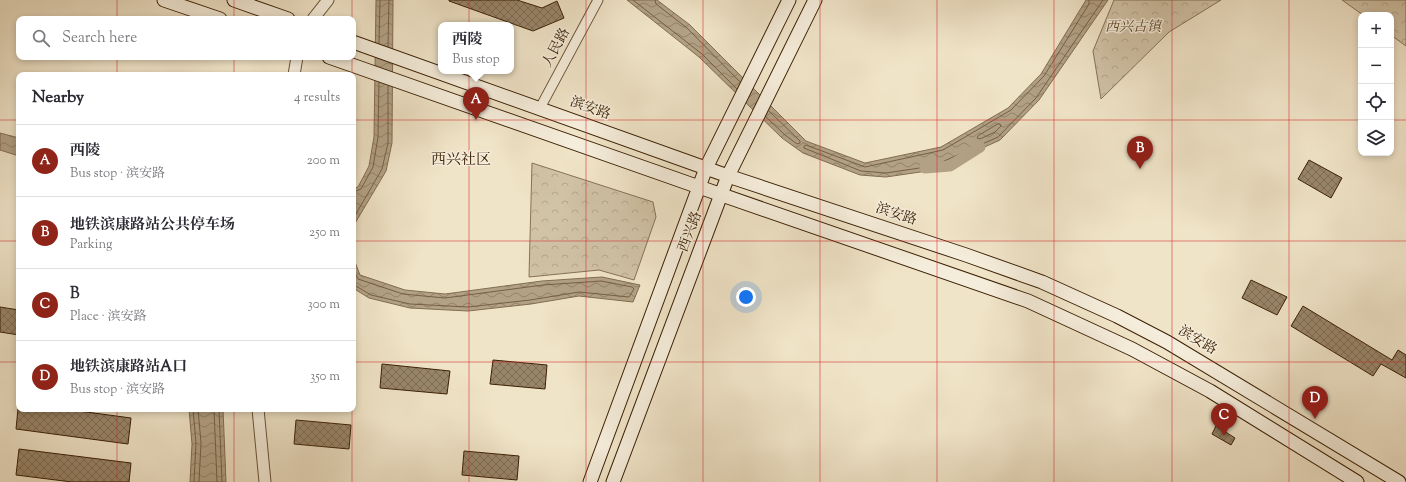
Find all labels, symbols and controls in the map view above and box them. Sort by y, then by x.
map controls [1358,12,1394,156]
button: + [1358,12,1394,48]
search box [16,16,356,60]
park label: 西兴古镇 [1105,18,1163,38]
popup [438,22,514,74]
street label: 人民路 [538,25,576,71]
icon: search [30,27,52,49]
text: Search here [62,28,137,49]
text: 西陵 [452,30,482,51]
button: − [1358,48,1394,84]
text: Bus stop [452,51,500,69]
button: locate [1358,84,1394,120]
text: Nearby [32,86,84,110]
pin: A [463,87,489,120]
text: 4 results [294,89,340,107]
street label: 滨安路 [567,92,613,126]
button: layers [1358,120,1394,156]
pin: B [1127,136,1153,169]
text: 西陵 [70,141,100,162]
district label: 西兴社区 [431,150,491,171]
text: A [40,152,50,170]
text: 200 m [307,152,340,170]
text: Bus stop · 滨安路 [70,165,165,183]
street label: 滨安路 [873,199,919,231]
street label: 西兴路 [674,209,708,255]
text: 地铁滨康路站公共停车场 [70,215,235,236]
text: B [41,224,49,242]
text: 250 m [309,224,340,242]
text: Parking [70,236,112,254]
text: B [70,284,79,305]
your location [736,287,756,307]
text: C [40,296,50,314]
text: 300 m [308,296,340,314]
text: Place · 滨安路 [70,308,147,326]
street label: 滨安路 [1174,322,1220,360]
text: 地铁滨康路站A口 [70,357,187,378]
text: D [40,368,50,386]
text: 350 m [310,368,340,386]
text: Bus stop · 滨安路 [70,381,165,399]
pin: D [1302,386,1328,419]
pin: C [1211,403,1237,436]

